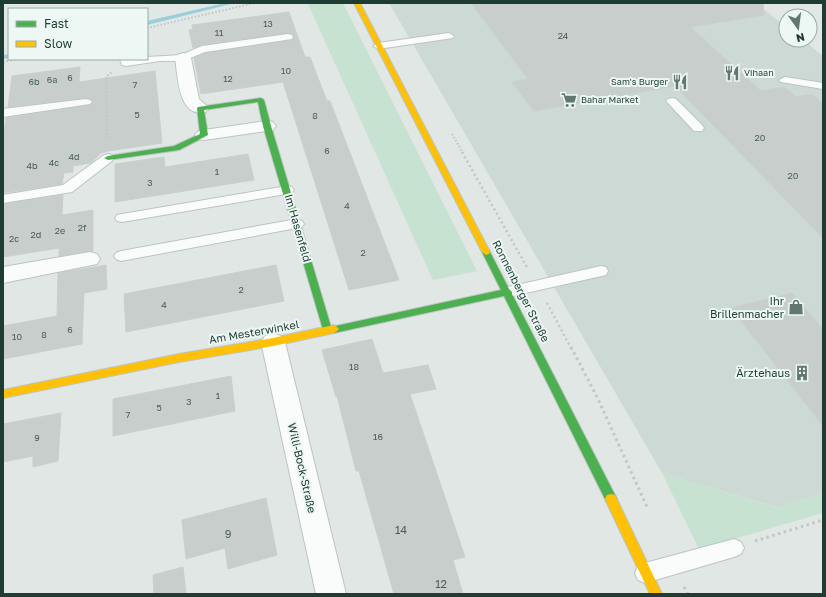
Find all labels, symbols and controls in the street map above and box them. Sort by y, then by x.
legend [8,8,148,60]
north arrow [778,8,818,48]
text: Fast [44,16,69,31]
house number: 13 [263,18,273,29]
house number: 11 [215,27,224,38]
house number: 24 [558,30,569,41]
text: N [795,31,806,46]
text: Slow [44,36,72,51]
restaurant icon: Vihaan [723,64,741,82]
house number: 10 [281,65,291,76]
place label: Vihaan [744,67,774,78]
house number: 6 [67,72,73,83]
house number: 12 [223,73,233,84]
restaurant icon: Sam's Burger [671,73,689,91]
house number: 6a [47,74,57,85]
house number: 6b [29,76,40,87]
place label: Sam's Burger [611,76,668,87]
house number: 7 [133,79,138,90]
supermarket icon: Bahar Market [560,91,578,109]
place label: Bahar Market [581,94,639,105]
house number: 5 [134,109,140,120]
house number: 8 [312,110,318,121]
house number: 20 [755,132,766,143]
house number: 6 [324,145,330,156]
house number: 4d [68,151,80,162]
house number: 4c [49,157,59,168]
house number: 4b [26,160,38,171]
house number: 1 [215,166,220,177]
house number: 20 [788,170,799,181]
house number: 3 [147,177,153,188]
street label: Im Hasenfeld [283,192,314,263]
house number: 4 [344,200,350,211]
house number: 2f [78,222,87,233]
house number: 2e [55,225,65,236]
house number: 2d [31,229,41,240]
house number: 2c [9,233,19,244]
street label: Ronnenberger Straße [490,238,553,344]
house number: 2 [360,247,366,258]
house number: 2 [238,284,244,295]
place label: Ihr Brillenmacher [710,294,785,320]
shop icon: Ihr Brillenmacher [787,298,805,316]
house number: 4 [161,299,167,310]
street label: Am Mesterwinkel [208,317,300,346]
house number: 6 [67,324,73,335]
house number: 8 [41,329,47,340]
house number: 10 [12,331,22,342]
house number: 18 [349,361,359,372]
building icon: Ärztehaus [793,364,811,382]
place label: Ärztehaus [736,366,790,379]
house number: 1 [216,390,221,401]
house number: 3 [186,396,192,407]
house number: 5 [156,402,162,413]
house number: 7 [126,409,131,420]
street label: Willi-Bock-Straße [286,422,319,514]
house number: 16 [373,431,383,442]
house number: 9 [34,432,40,443]
house number: 14 [395,523,407,536]
house number: 9 [225,527,231,540]
house number: 12 [435,577,447,590]

